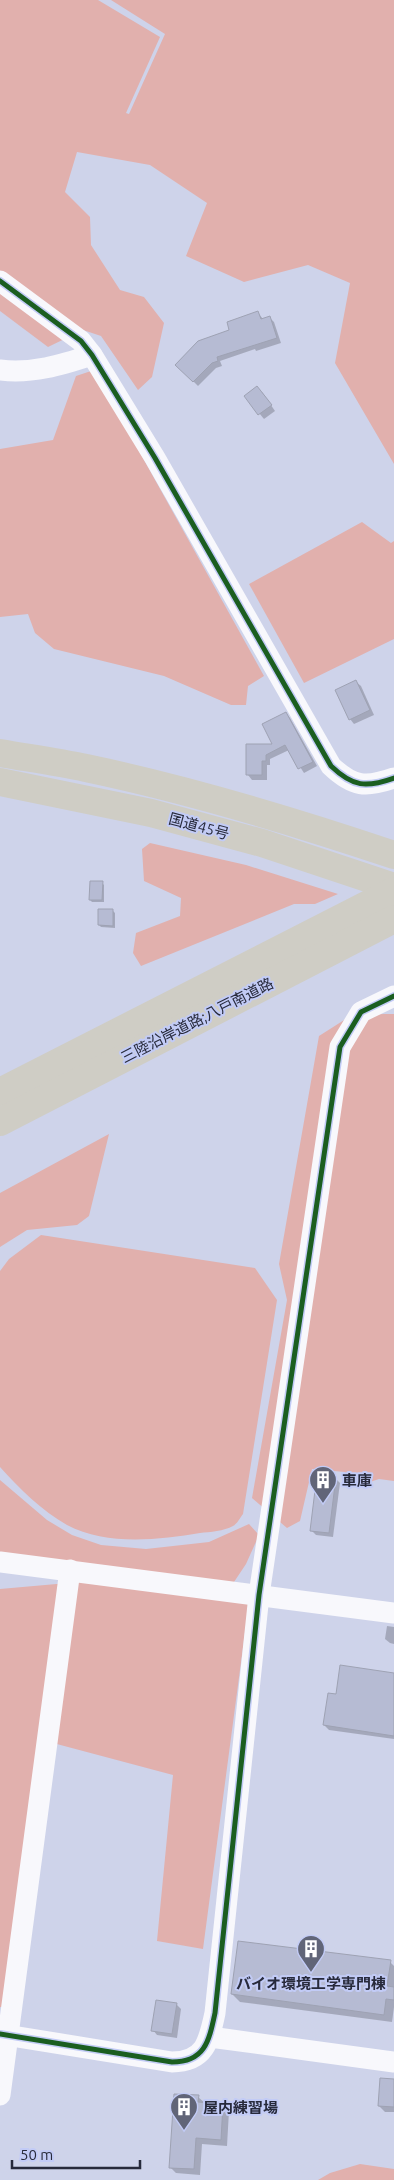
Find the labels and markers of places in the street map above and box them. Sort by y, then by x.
building icon: 車庫 [308,1465,338,1504]
place label: 車庫 [342,1472,372,1489]
building icon: バイオ環境工学専門棟 [296,1934,326,1973]
place label: バイオ環境工学専門棟 [236,1975,386,1992]
building icon: 屋内練習場 [169,2092,199,2131]
place label: 屋内練習場 [203,2099,278,2116]

